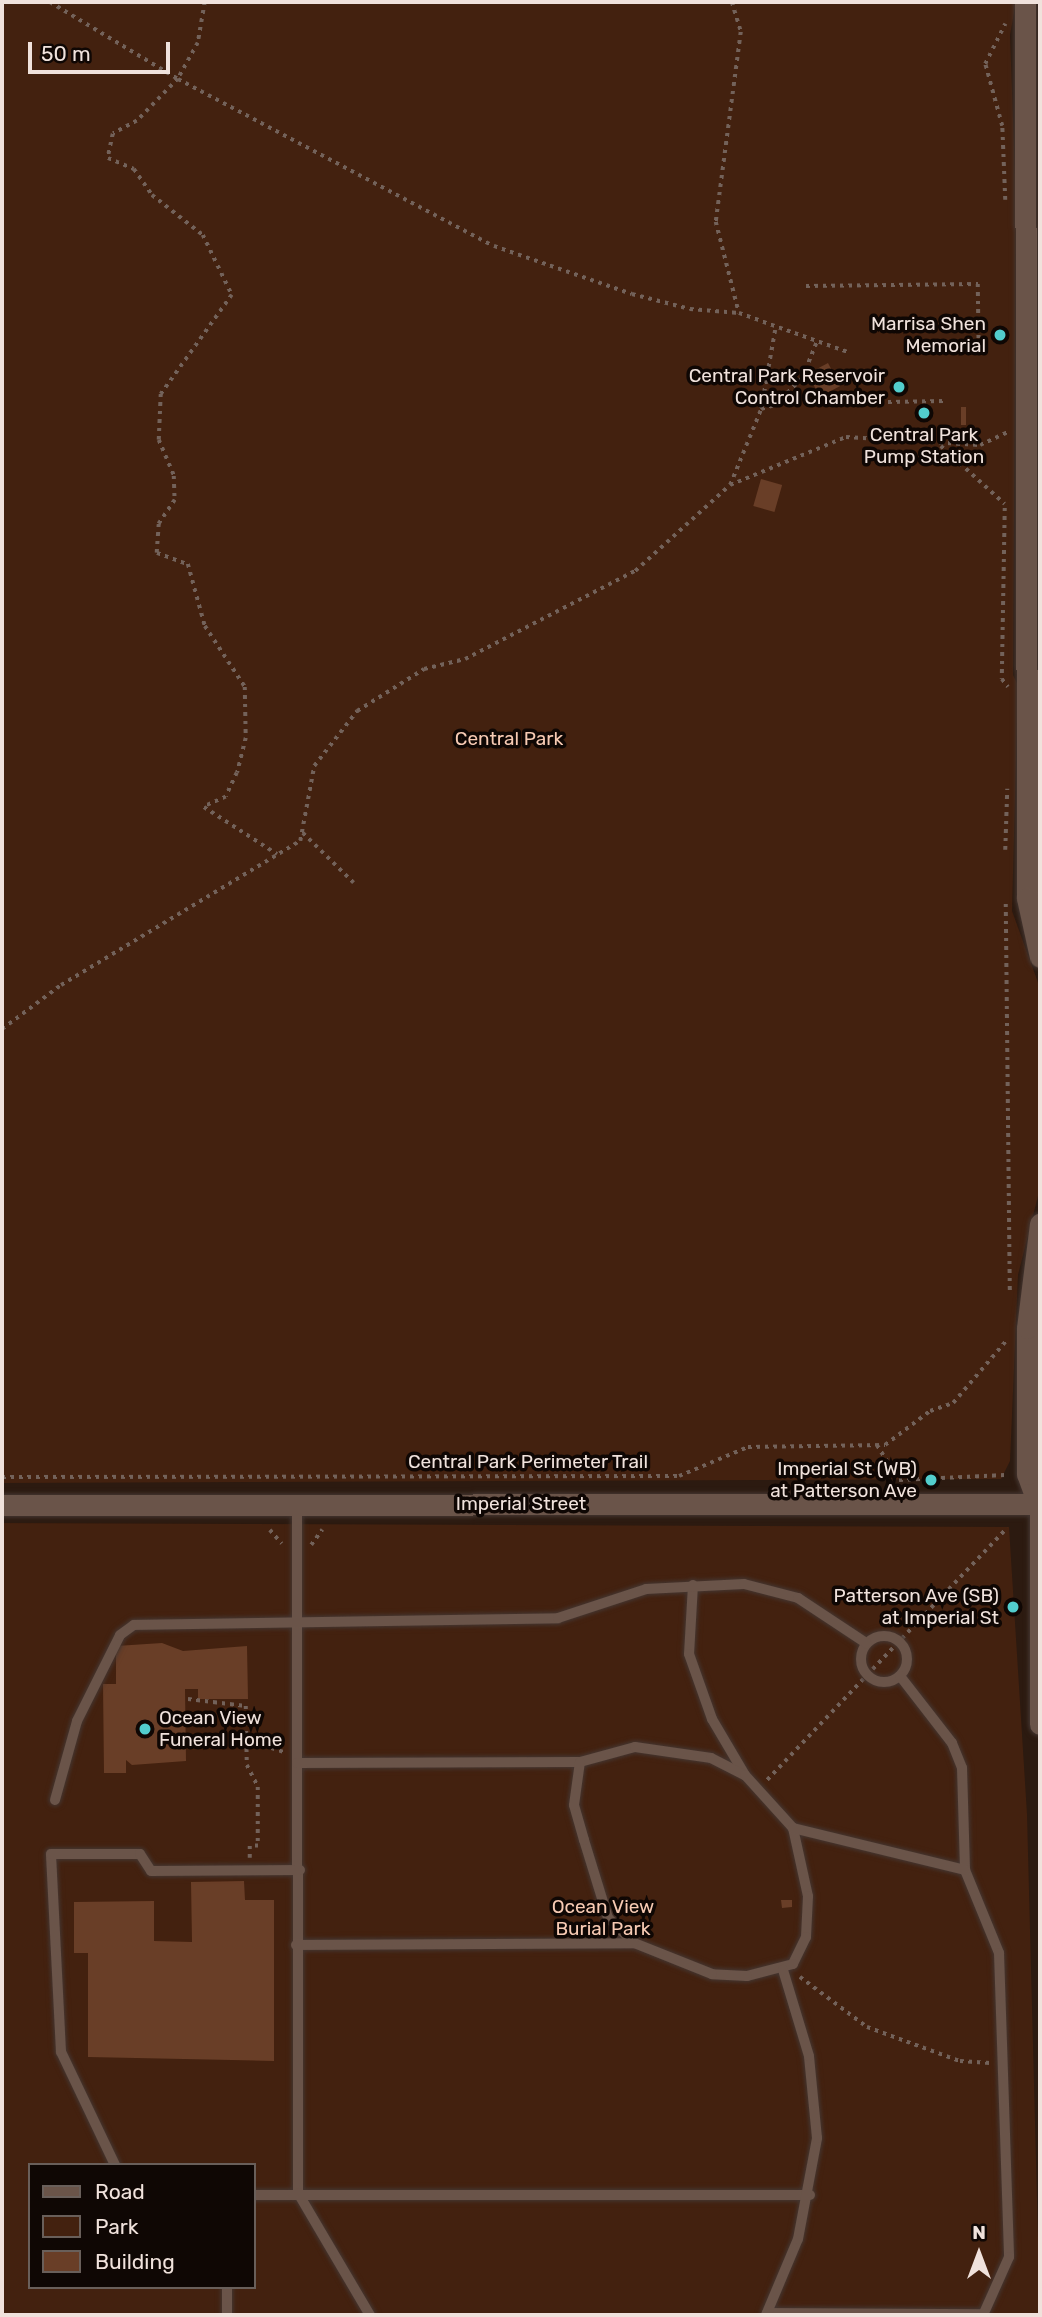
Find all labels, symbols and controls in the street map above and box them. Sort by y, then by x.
scale bar [32,28,173,72]
text: 50 m [41,41,91,66]
place label: Marrisa Shen Memorial [871,313,986,357]
marker: Marrisa Shen Memorial [992,327,1008,343]
place label: Central Park Reservoir Control Chamber [688,365,885,409]
marker: Central Park Reservoir Control Chamber [891,379,907,395]
marker: Central Park Pump Station [916,405,932,421]
place label: Central Park Pump Station [864,424,984,468]
park label: Central Park [455,728,563,750]
street label: Central Park Perimeter Trail [407,1451,649,1473]
place label: Imperial St (WB) at Patterson Ave [770,1458,917,1502]
marker: Imperial St (WB) at Patterson Ave [923,1472,939,1488]
street label: Imperial Street [456,1493,586,1515]
place label: Patterson Ave (SB) at Imperial St [833,1585,999,1629]
marker: Patterson Ave (SB) at Imperial St [1005,1599,1021,1615]
place label: Ocean View Funeral Home [159,1707,282,1751]
marker: Ocean View Funeral Home [137,1721,153,1737]
park label: Ocean View Burial Park [551,1896,655,1940]
legend [28,2163,256,2289]
text: Road [95,2179,145,2204]
text: Park [95,2214,139,2239]
north arrow [944,2219,1014,2289]
text: N [972,2221,986,2244]
text: Building [95,2249,175,2274]

